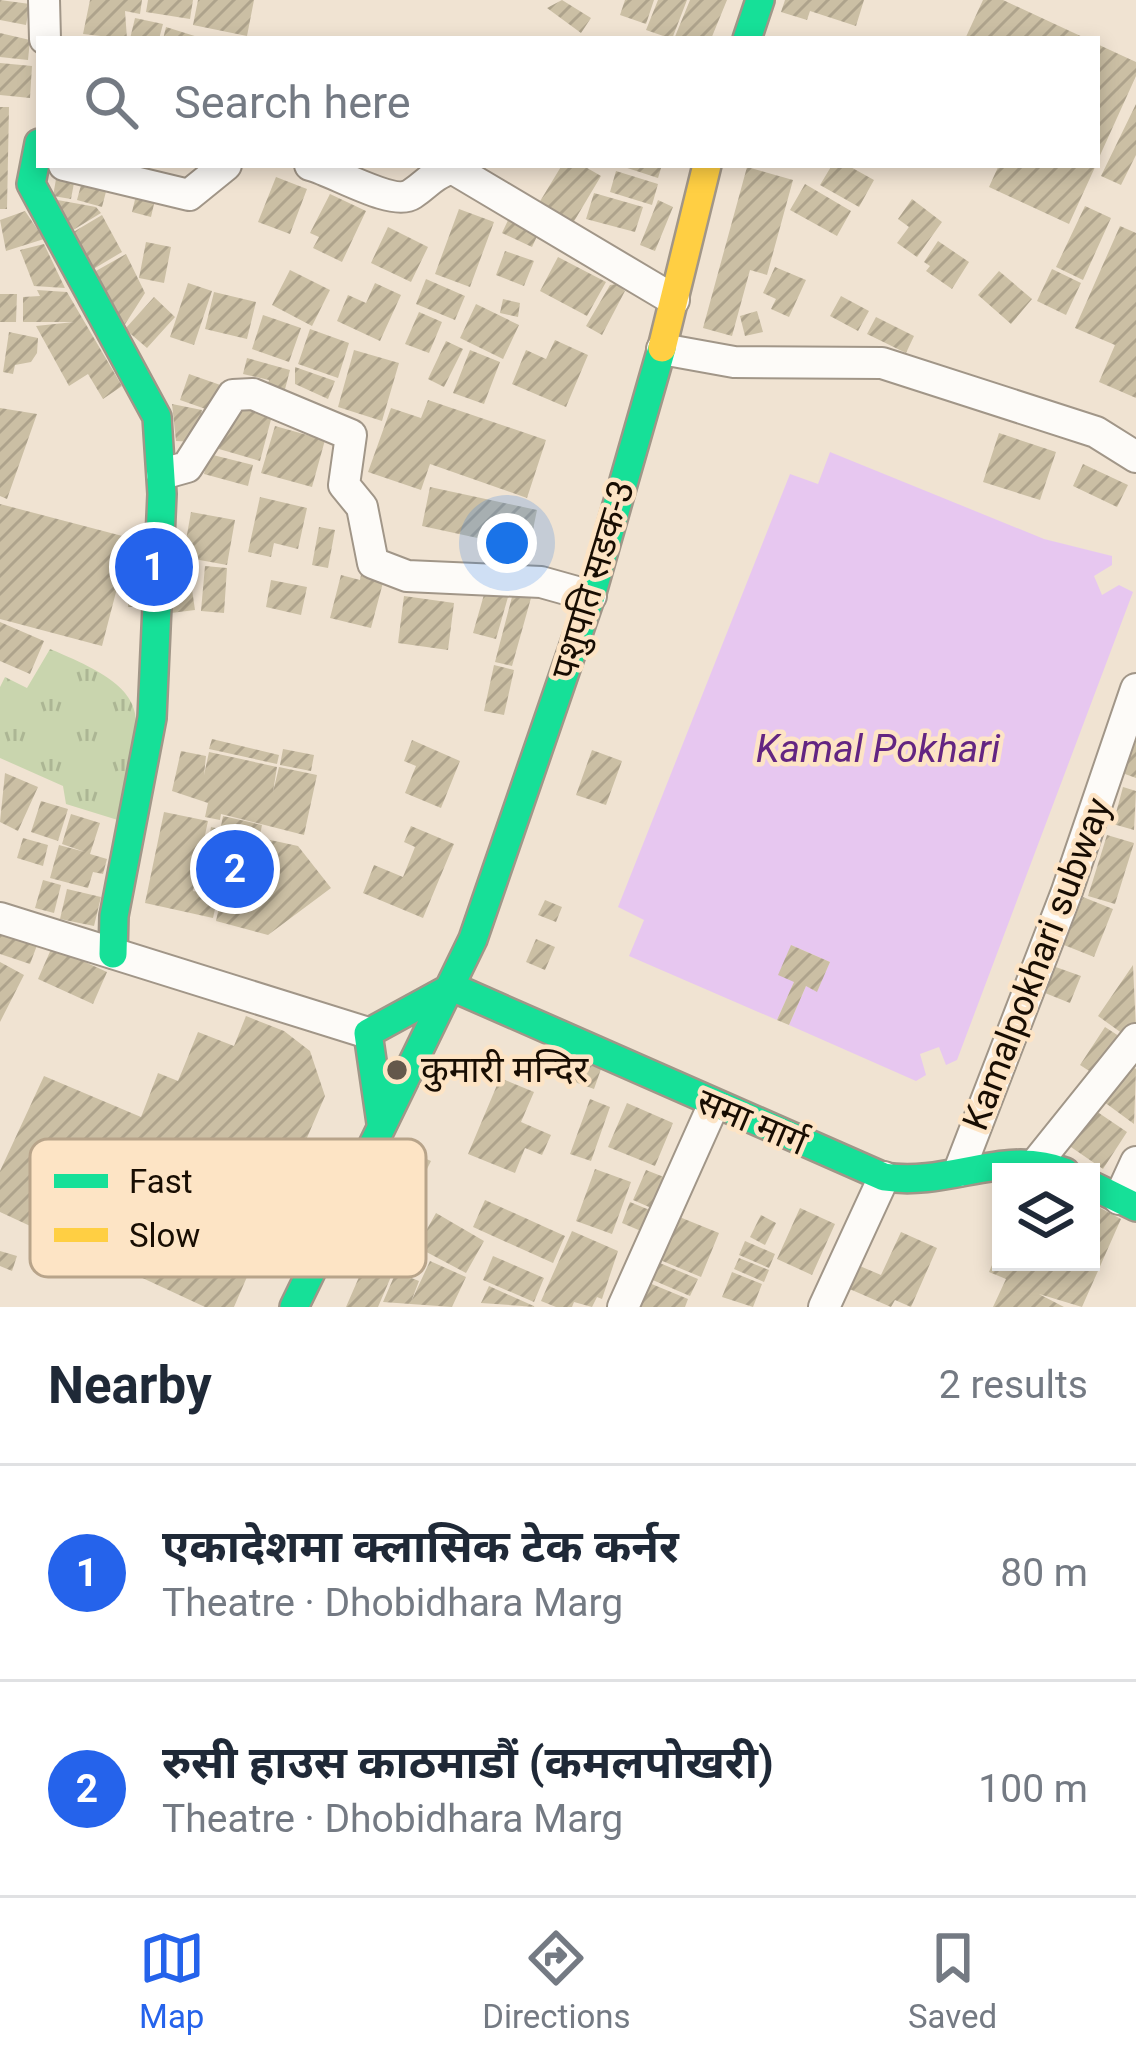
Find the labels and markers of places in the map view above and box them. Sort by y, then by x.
pin: 1 [115,522,193,612]
pin: 2 [196,824,274,914]
place label: कुमारी मन्दिर [421,1049,590,1092]
marker: कुमारी मन्दिर [384,1057,410,1083]

